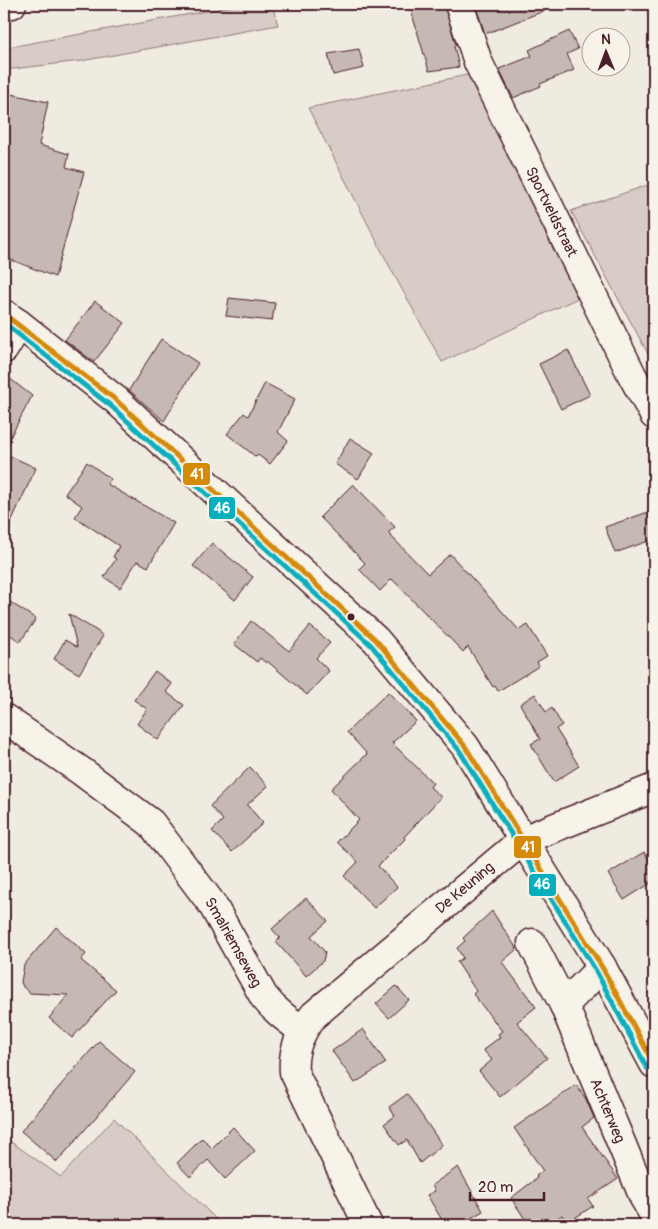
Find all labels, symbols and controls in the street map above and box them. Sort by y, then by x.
north arrow [580,28,630,78]
text: N [601,31,611,48]
street label: Sportveldstraat [522,164,582,261]
line badge: 41 [182,462,211,486]
text: 41 [190,466,204,483]
line badge: 46 [208,496,236,520]
text: 46 [214,500,230,517]
unlabelled marker [346,612,356,622]
line badge: 41 [513,835,542,859]
text: 41 [521,839,535,856]
street label: De Keuning [432,858,498,918]
line badge: 46 [528,873,557,897]
text: 46 [534,876,550,893]
street label: Smalriemseweg [201,893,266,991]
street label: Achterweg [586,1075,630,1146]
scale bar [470,1169,544,1201]
text: 20 m [478,1178,513,1197]

